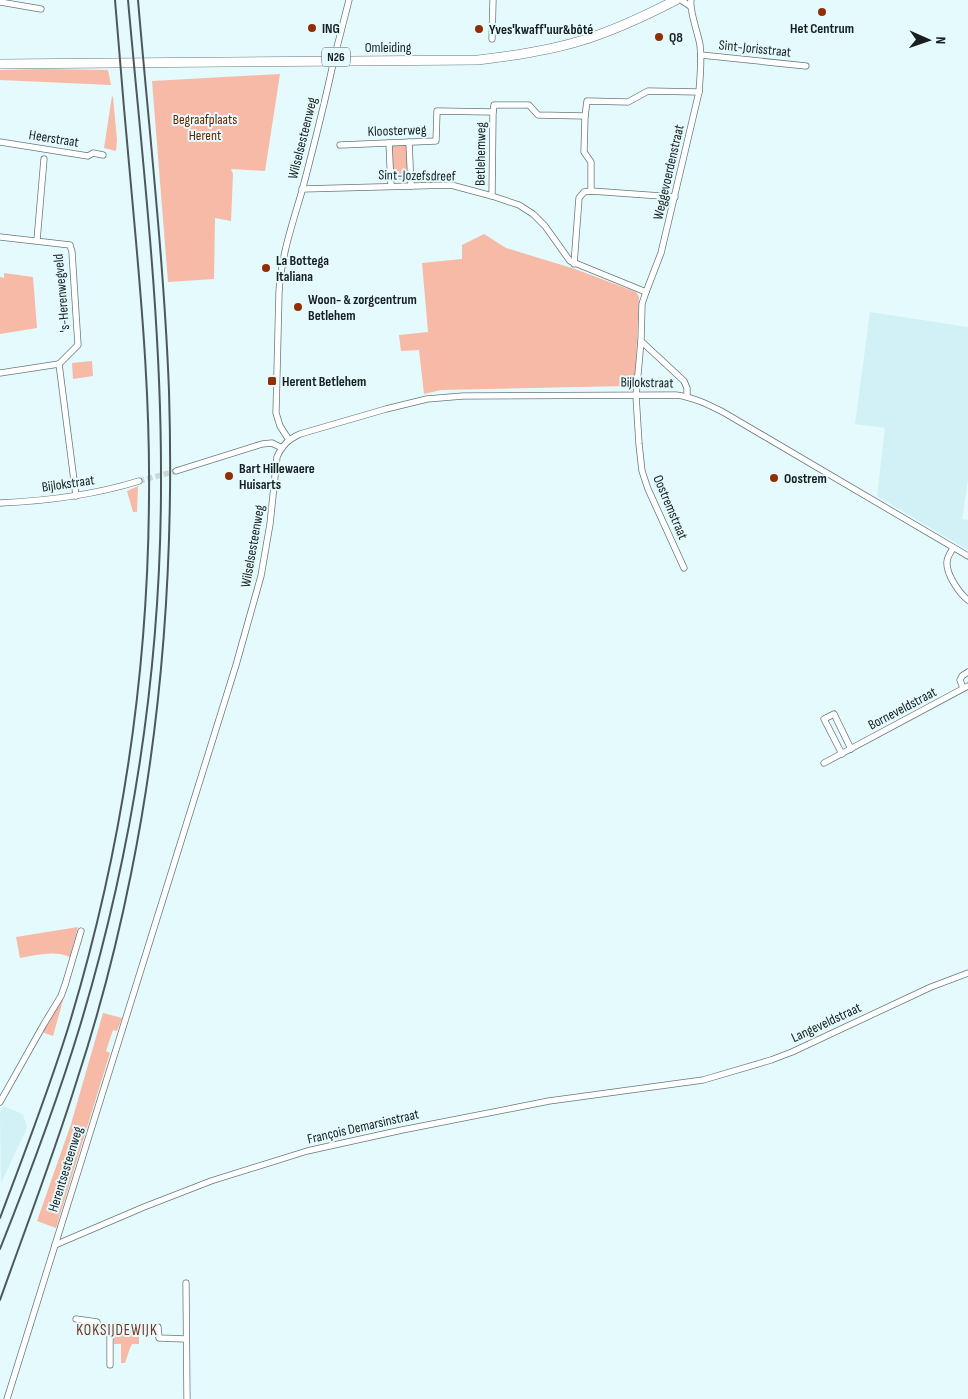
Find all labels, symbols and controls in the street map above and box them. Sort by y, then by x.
marker: Het Centrum [816,6,828,18]
north arrow [903,15,953,65]
place label: ING [322,20,340,37]
place label: Het Centrum [790,20,854,37]
place label: Yves'kwaff'uur&bôté [489,21,593,38]
marker: ING [306,22,318,34]
marker: Yves'kwaff'uur&bôté [473,23,485,35]
place label: Q8 [669,29,683,46]
marker: Q8 [653,31,665,43]
street label: Sint-Jorisstraat [718,36,792,61]
text: N [932,36,949,44]
street label: Omleiding [365,39,412,56]
road number: N26 [322,48,350,66]
street label: Wilselsesteenweg [284,95,321,181]
park label: Begraafplaats Herent [173,111,237,144]
street label: Kloosterweg [367,121,427,140]
street label: Betlehemweg [471,121,490,186]
street label: Weggevoerdenstraat [649,123,688,221]
street label: Heerstraat [28,126,80,151]
street label: Sint-Jozefsdreef [378,166,457,185]
place label: La Bottega Italiana [276,252,329,285]
street label: 's-Herenwegveld [50,253,73,333]
marker: La Bottega Italiana [260,262,272,274]
place label: Woon- & zorgcentrum Betlehem [308,291,417,324]
marker: Woon- & zorgcentrum Betlehem [292,301,304,313]
place label: Herent Betlehem [282,373,366,390]
street label: Bijlokstraat [620,374,674,391]
marker: Herent Betlehem [266,375,278,387]
place label: Bart Hillewaere Huisarts [239,460,315,493]
marker: Bart Hillewaere Huisarts [223,470,235,482]
place label: Oostrem [784,470,827,487]
street label: Bijlokstraat [41,471,96,496]
street label: Oostremstraat [649,472,692,542]
marker: Oostrem [768,472,780,484]
street label: Wilselsesteenweg [237,503,268,589]
street label: Borneveldstraat [865,683,939,734]
street label: Langeveldstraat [789,999,864,1046]
street label: François Demarsinstraat [306,1105,421,1148]
street label: Herentsesteenweg [44,1124,87,1214]
district label: KOKSIJDEWIJK [76,1321,158,1340]

